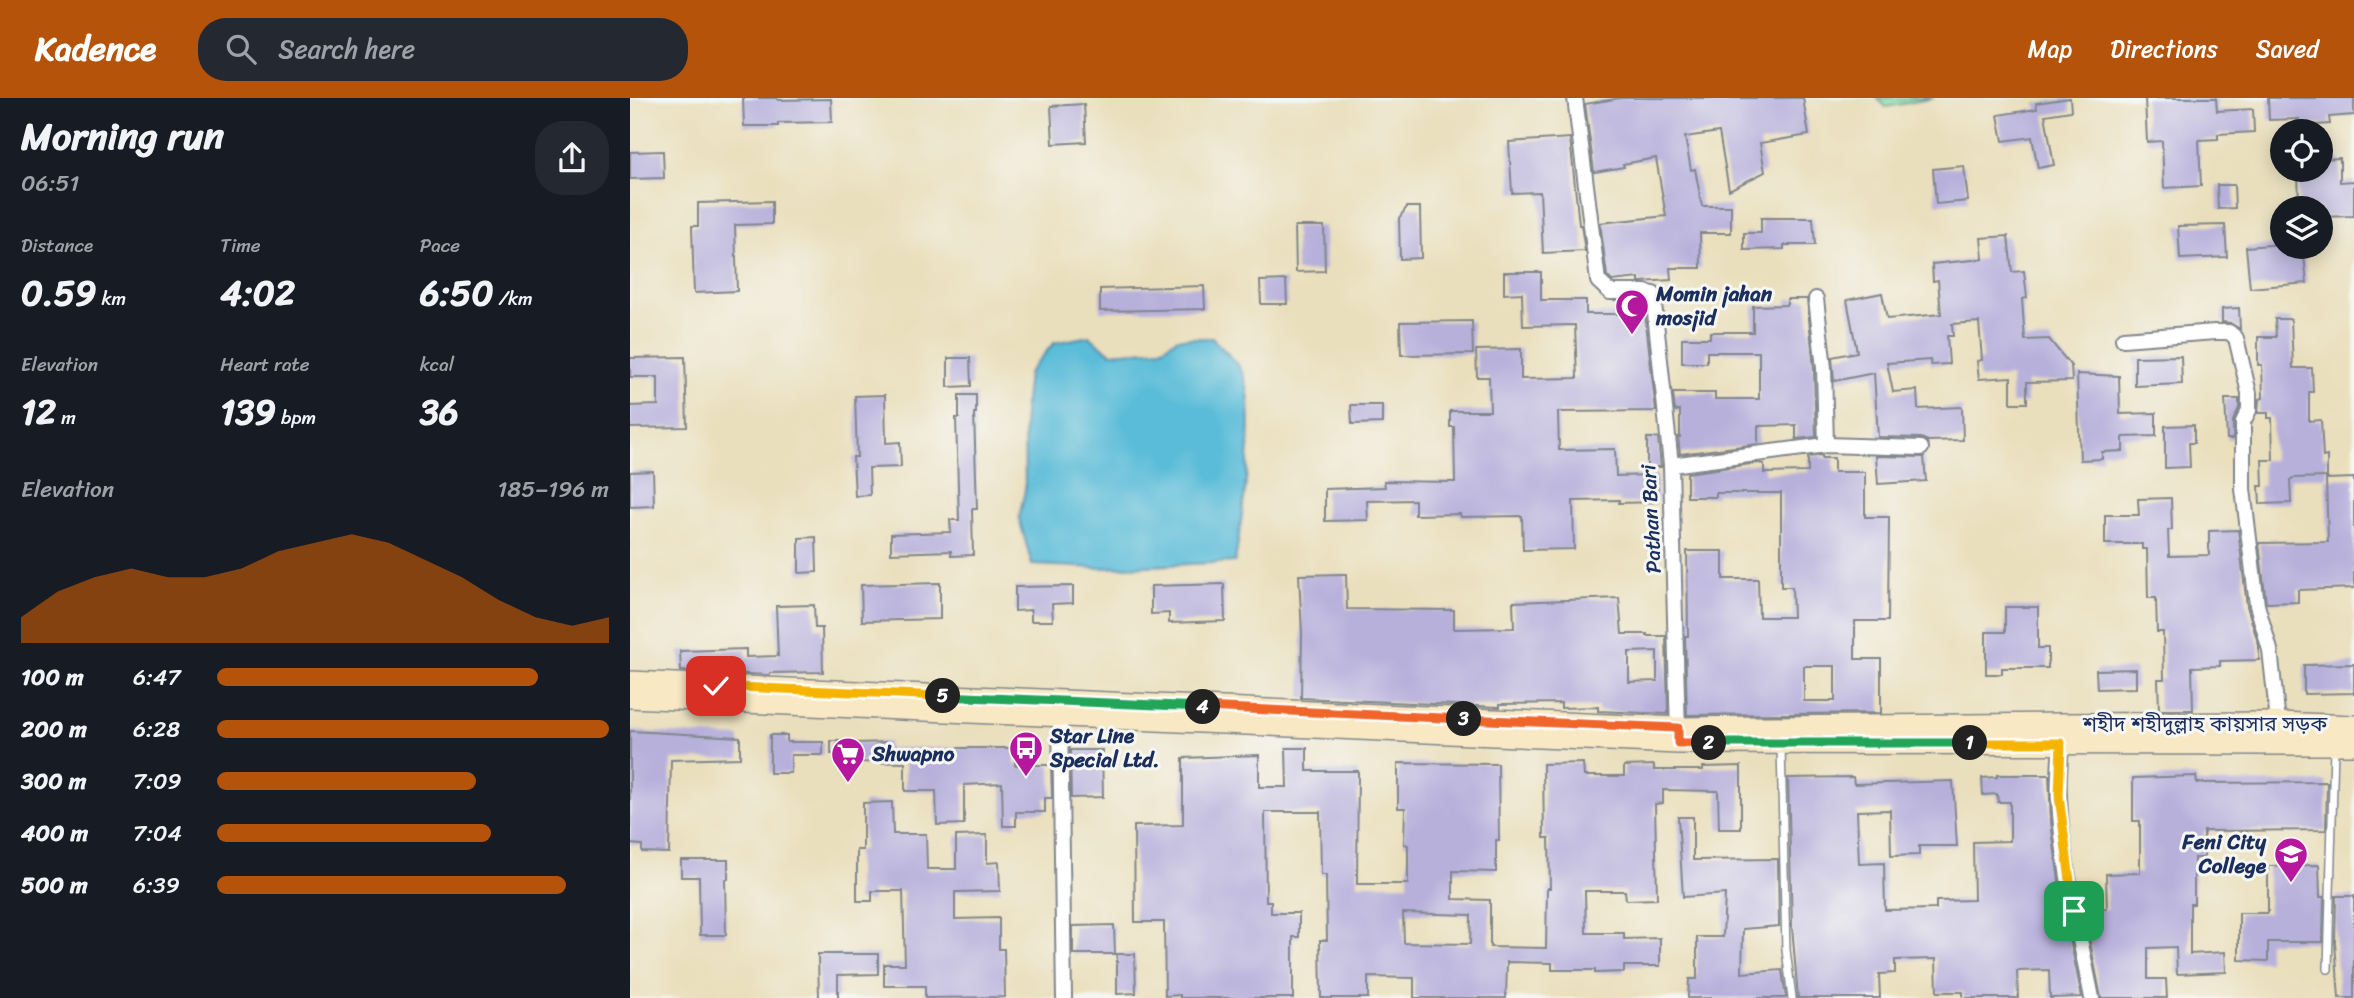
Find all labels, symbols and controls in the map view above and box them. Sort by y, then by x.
search box [198,18,688,81]
text: Kadence [35,20,156,78]
text: Search here [278,26,415,72]
text: Map [2028,28,2072,70]
text: Directions [2110,28,2218,70]
text: Saved [2256,28,2319,70]
icon: search [222,30,260,68]
text: Morning run [21,103,224,170]
map controls [2270,119,2333,259]
button: locate [2270,119,2333,182]
button: share [535,121,609,195]
text: 06:51 [21,163,79,204]
button: layers [2270,196,2333,259]
text: Distance [21,229,93,262]
text: Time [220,229,261,262]
text: Pace [420,229,460,262]
text: 0.59 [21,262,97,324]
text: 4:02 [220,262,295,324]
text: 6:50 [420,262,494,324]
place label: Momin jahan mosjid [1655,275,1773,337]
text: km [97,282,126,315]
text: /km [494,282,533,315]
mosque icon: Momin jahan mosjid [1613,287,1651,336]
text: Elevation [21,348,98,381]
text: Heart rate [220,348,310,381]
text: kcal [420,348,454,381]
text: 12 [21,381,56,443]
text: 139 [220,381,276,443]
text: 36 [420,381,459,443]
text: m [56,401,76,434]
text: bpm [276,401,316,434]
street label: Pathan Bari [1629,462,1673,574]
text: Elevation [21,469,114,510]
text: 185–196 m [497,469,609,510]
pin [686,656,746,716]
text: 100 m [21,657,84,698]
text: 6:47 [133,657,181,698]
icon: check [697,667,735,705]
pin: 5 [926,678,960,714]
text: 5 [937,679,948,712]
pin: 4 [1186,690,1220,724]
text: 4 [1197,690,1208,723]
pin: 3 [1446,702,1482,736]
text: 3 [1458,702,1469,735]
street label: শহীদ শহীদুল্লাহ কায়সার সড়ক [2082,705,2328,743]
text: 200 m [21,709,87,750]
text: 6:28 [133,709,180,750]
place label: Star Line Special Ltd. [1049,717,1160,779]
pin: 2 [1692,726,1726,760]
text: 2 [1703,726,1714,759]
pin: 1 [1952,726,1988,760]
text: 1 [1965,726,1974,759]
bus stop icon: Star Line Special Ltd. [1007,729,1045,778]
supermarket icon: Shwapno [829,735,867,784]
place label: Shwapno [871,735,955,773]
text: 300 m [21,761,86,802]
text: 7:09 [133,761,182,802]
text: 400 m [21,813,88,854]
text: 7:04 [133,813,182,854]
place label: Feni City College [2181,823,2267,885]
school or university icon: Feni City College [2272,835,2310,884]
text: 500 m [21,865,88,906]
text: 6:39 [133,865,180,906]
pin [2044,881,2104,941]
icon: arrive [2055,892,2093,930]

